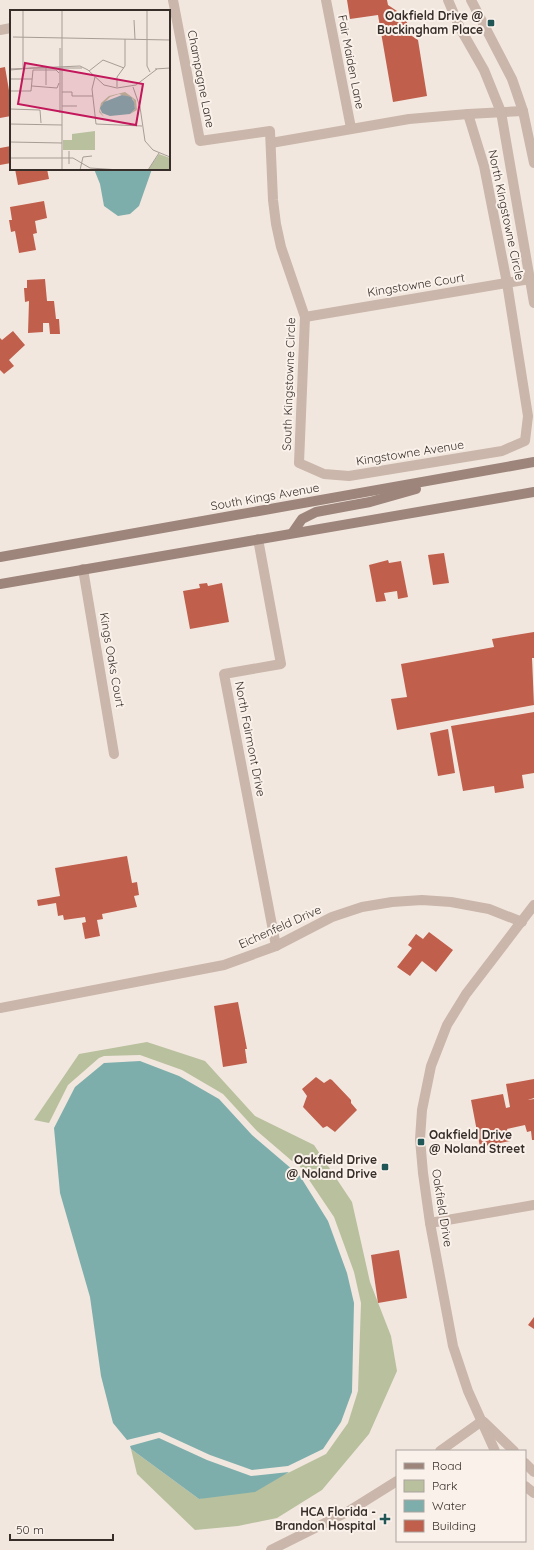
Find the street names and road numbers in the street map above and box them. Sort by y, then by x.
street label: Fair Maiden Lane [335,14,368,111]
street label: Champagne Lane [185,29,218,129]
street label: North Kingstowne Circle [485,148,528,282]
street label: Kingstowne Court [366,269,466,300]
street label: South Kingstowne Circle [279,317,298,451]
street label: Kingstowne Avenue [355,437,465,468]
street label: South Kings Avenue [209,480,321,513]
street label: Kings Oaks Court [97,611,128,709]
street label: North Fairmont Drive [232,680,269,798]
street label: Eichenfeld Drive [236,902,324,951]
street label: Oakfield Drive [429,1168,456,1248]

